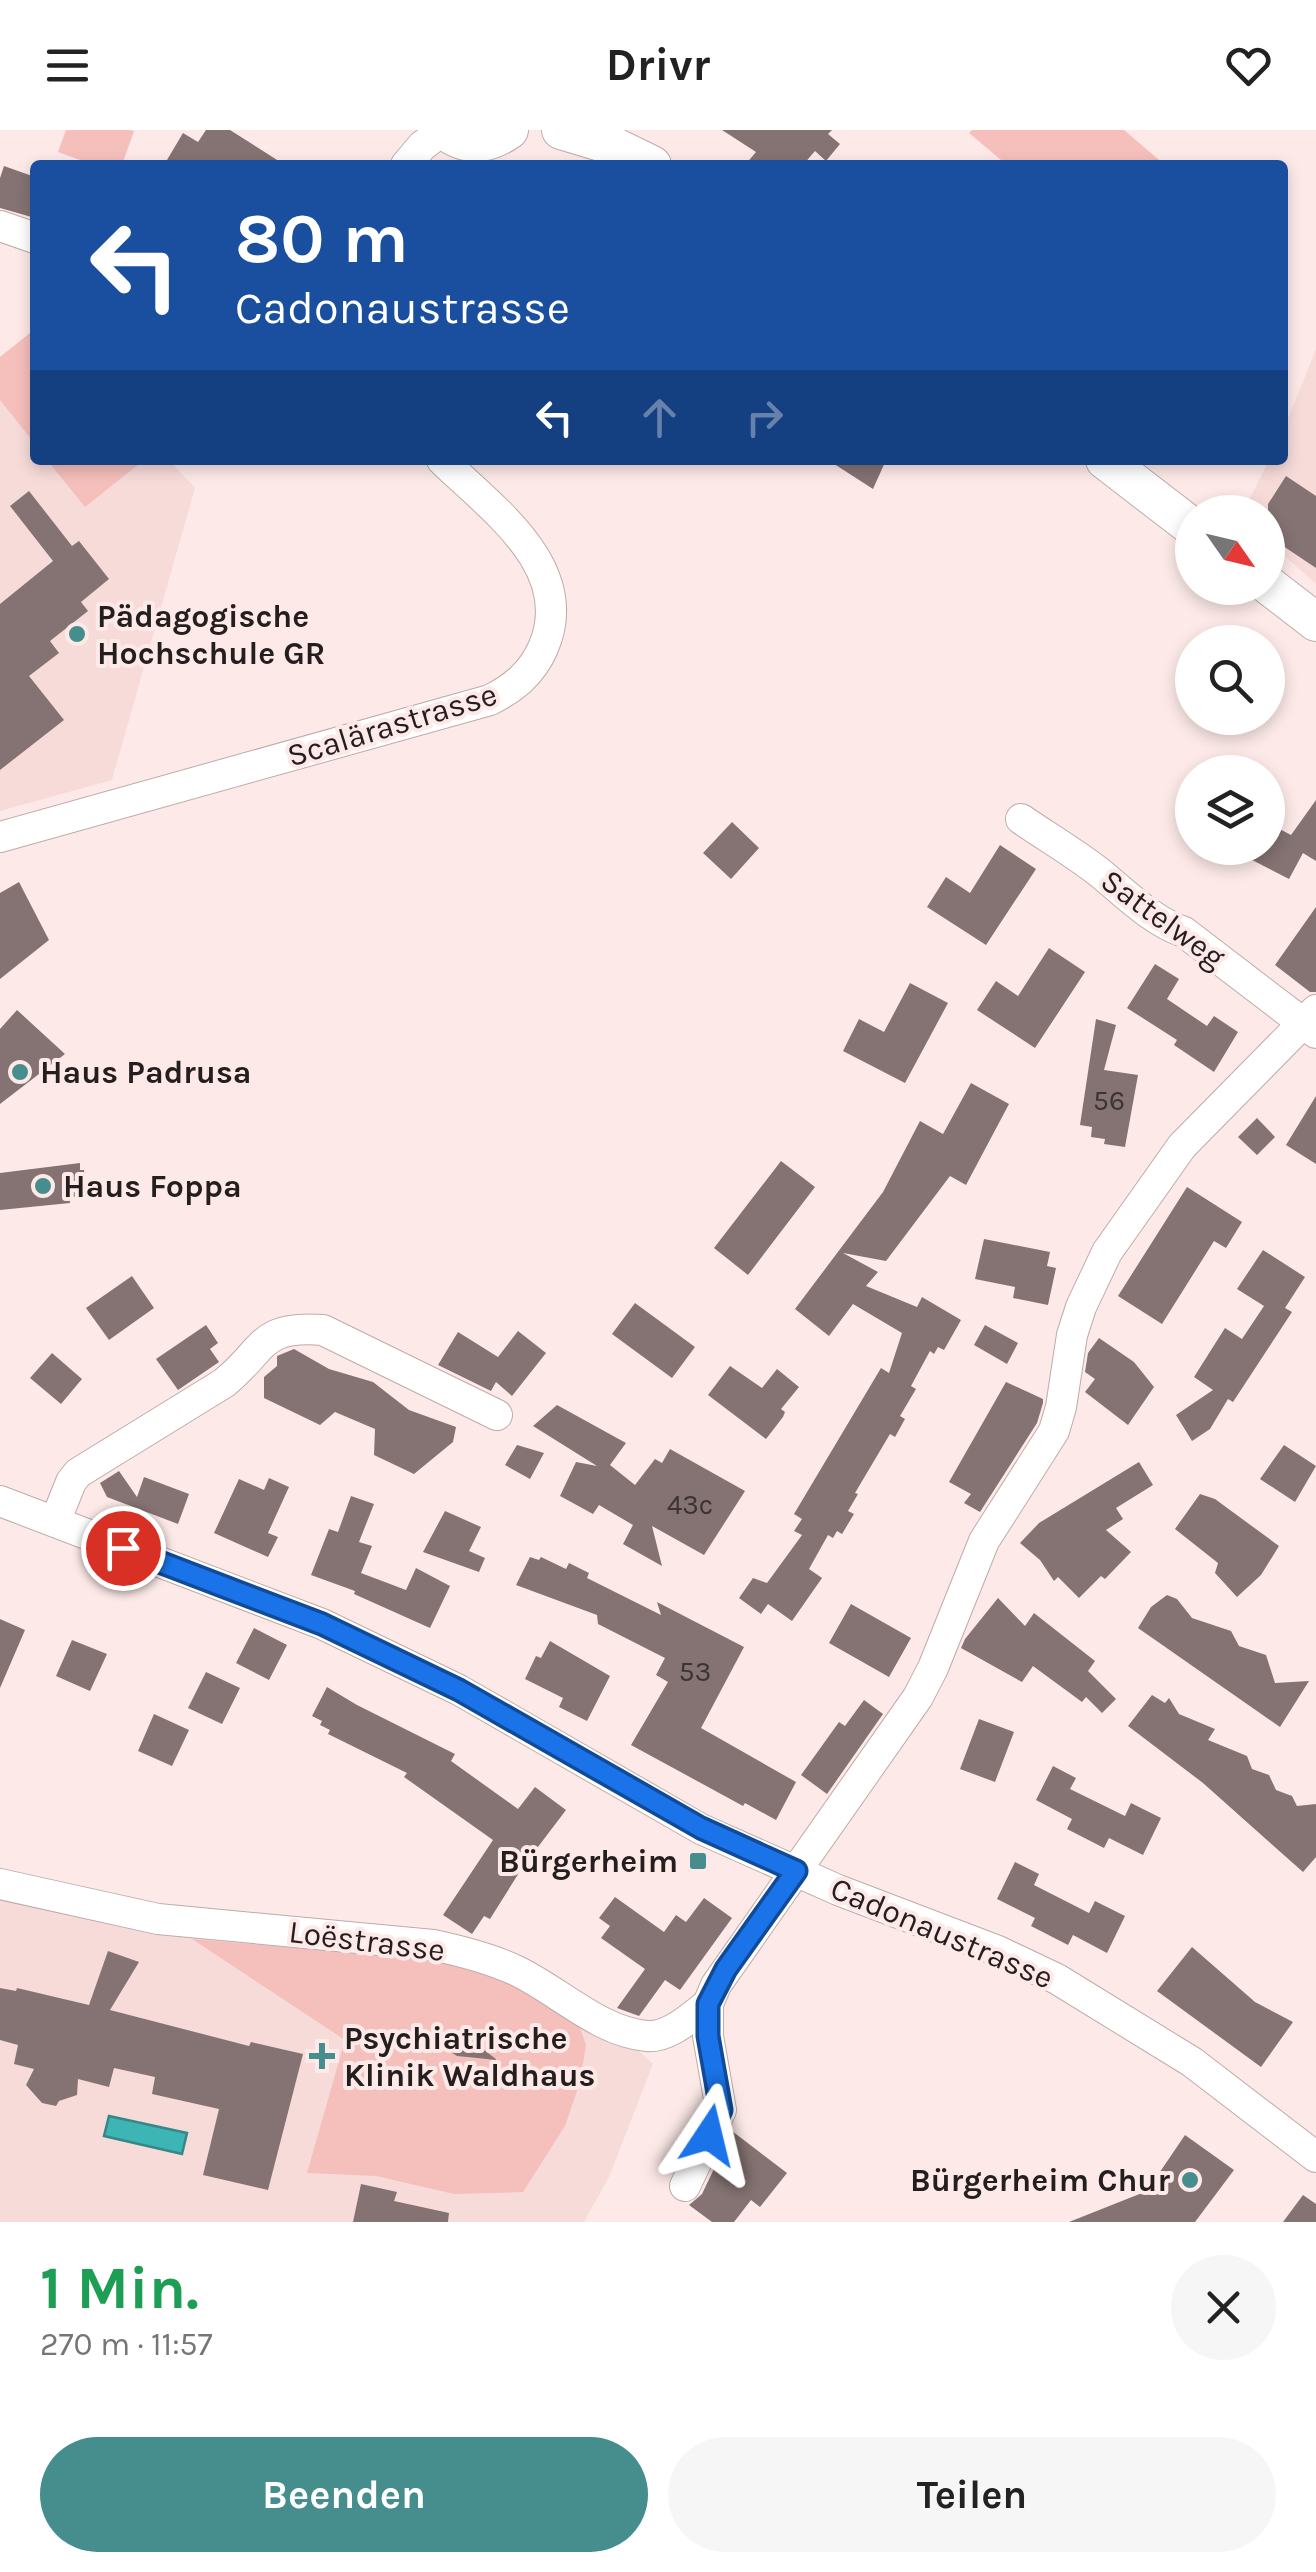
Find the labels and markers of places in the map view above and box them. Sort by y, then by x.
place label: Pädagogische Hochschule GR [97,598,325,672]
marker: Pädagogische Hochschule GR [66,623,88,645]
place label: Haus Padrusa [40,1054,252,1091]
marker: Haus Padrusa [9,1061,31,1083]
place label: Haus Foppa [63,1168,242,1205]
marker: Haus Foppa [32,1175,54,1197]
pin [81,1506,166,1591]
place label: Bürgerheim [499,1843,678,1880]
marker: Bürgerheim [687,1850,709,1872]
place label: Psychiatrische Klinik Waldhaus [344,2020,595,2094]
marker: Psychiatrische Klinik Waldhaus [309,2043,335,2069]
place label: Bürgerheim Chur [910,2162,1170,2199]
marker: Bürgerheim Chur [1179,2169,1201,2191]

